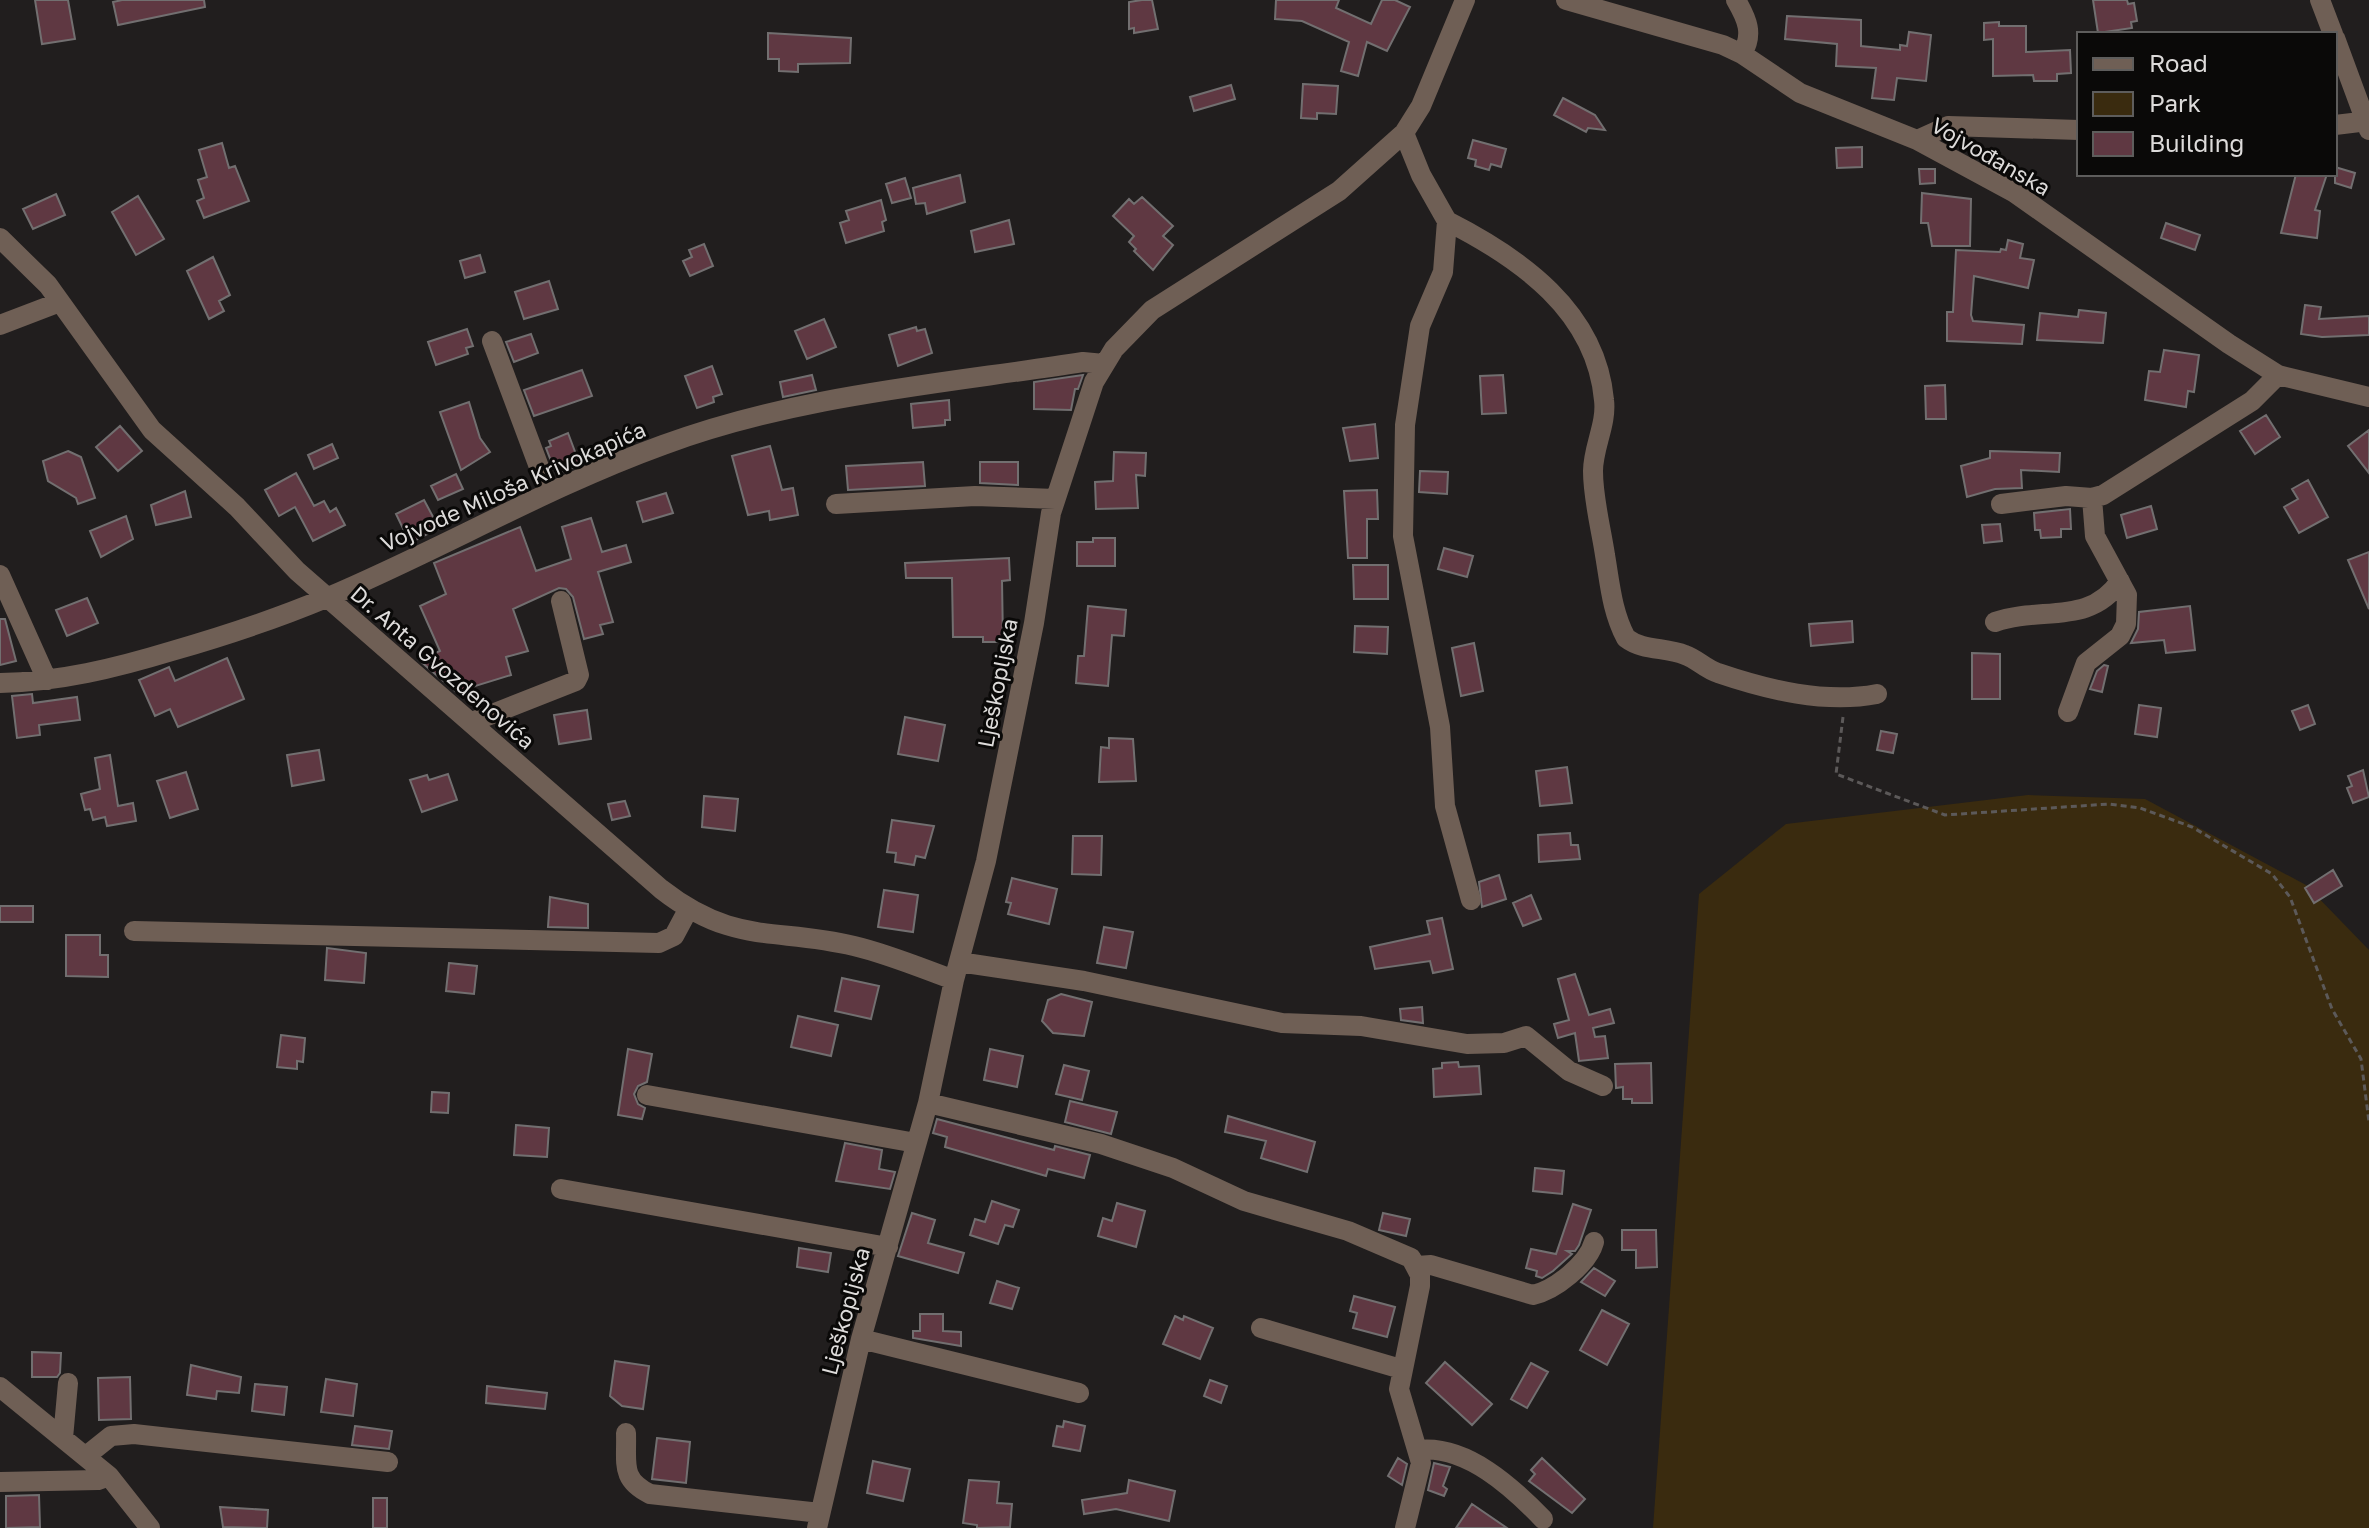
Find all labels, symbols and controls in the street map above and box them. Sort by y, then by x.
legend [2077,32,2337,176]
text: Road [2149,48,2208,77]
text: Park [2149,88,2201,117]
street label: Vojvođanska [1926,111,2056,201]
text: Building [2149,128,2244,157]
street label: Vojvode Miloša Krivokapića [376,415,650,557]
street label: Dr. Anta Gvozdenovića [345,580,541,754]
street label: Lješkopljska [971,616,1023,750]
street label: Lješkopljska [815,1244,875,1378]

